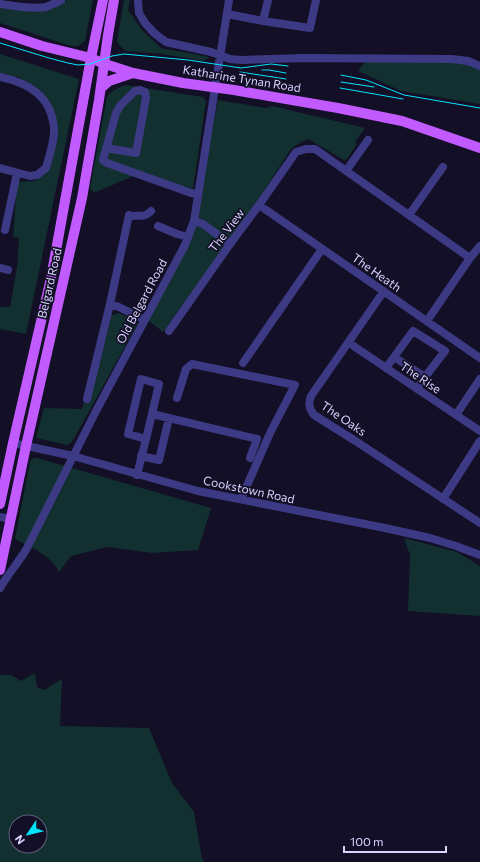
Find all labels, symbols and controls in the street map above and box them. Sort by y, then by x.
street label: Katharine Tynan Road [182,62,302,94]
street label: The View [205,205,247,254]
street label: Belgard Road [34,246,64,319]
street label: The Heath [350,250,404,294]
street label: Old Belgard Road [113,256,169,346]
street label: The Rise [398,358,444,396]
street label: The Oaks [319,398,369,438]
street label: Cookstown Road [202,472,296,506]
north arrow [8,814,48,854]
scale bar [344,828,446,854]
text: N [12,833,27,847]
text: 100 m [350,834,384,848]

